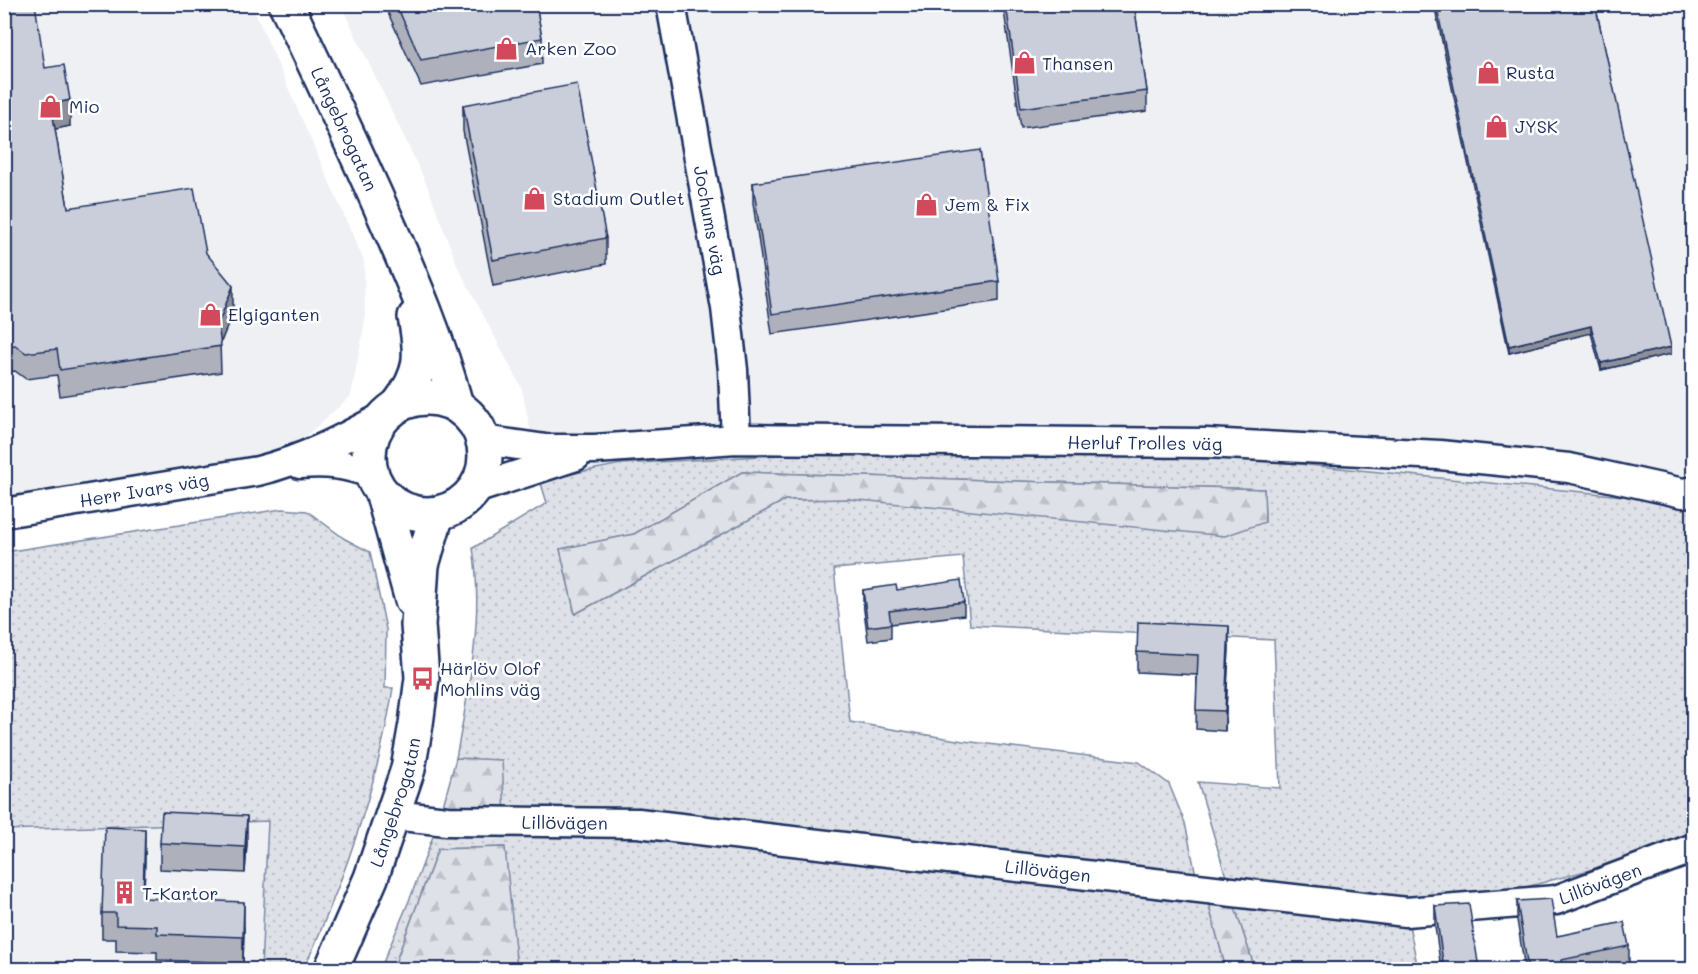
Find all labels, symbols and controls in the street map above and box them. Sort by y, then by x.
shop icon: Arken Zoo [494,35,520,61]
place label: Arken Zoo [525,36,617,60]
shop icon: Thansen [1011,50,1037,76]
place label: Thansen [1042,51,1113,75]
shop icon: Rusta [1475,59,1501,85]
place label: Rusta [1506,60,1555,84]
street label: Långebrogatan [306,63,384,195]
shop icon: Mio [38,93,64,119]
place label: Mio [69,94,100,118]
shop icon: JYSK [1484,113,1510,139]
place label: JYSK [1515,114,1558,138]
street label: Jochums väg [689,164,732,277]
shop icon: Stadium Outlet [522,185,548,211]
place label: Stadium Outlet [553,186,685,210]
shop icon: Jem & Fix [914,191,940,217]
place label: Jem & Fix [945,192,1030,216]
shop icon: Elgiganten [197,301,223,327]
place label: Elgiganten [228,302,319,326]
street label: Herluf Trolles väg [1067,430,1223,456]
street label: Herr Ivars väg [78,467,210,512]
place label: Härlöv Olof Mohlins väg [440,656,541,701]
bus stop icon: Härlöv Olof Mohlins väg [409,665,435,691]
street label: Långebrogatan [364,736,425,870]
street label: Lillövägen [521,810,608,835]
street label: Lillövägen [1004,854,1092,887]
street label: Lillövägen [1555,857,1645,910]
building icon: T-Kartor [111,880,137,906]
place label: T-Kartor [142,881,218,905]

